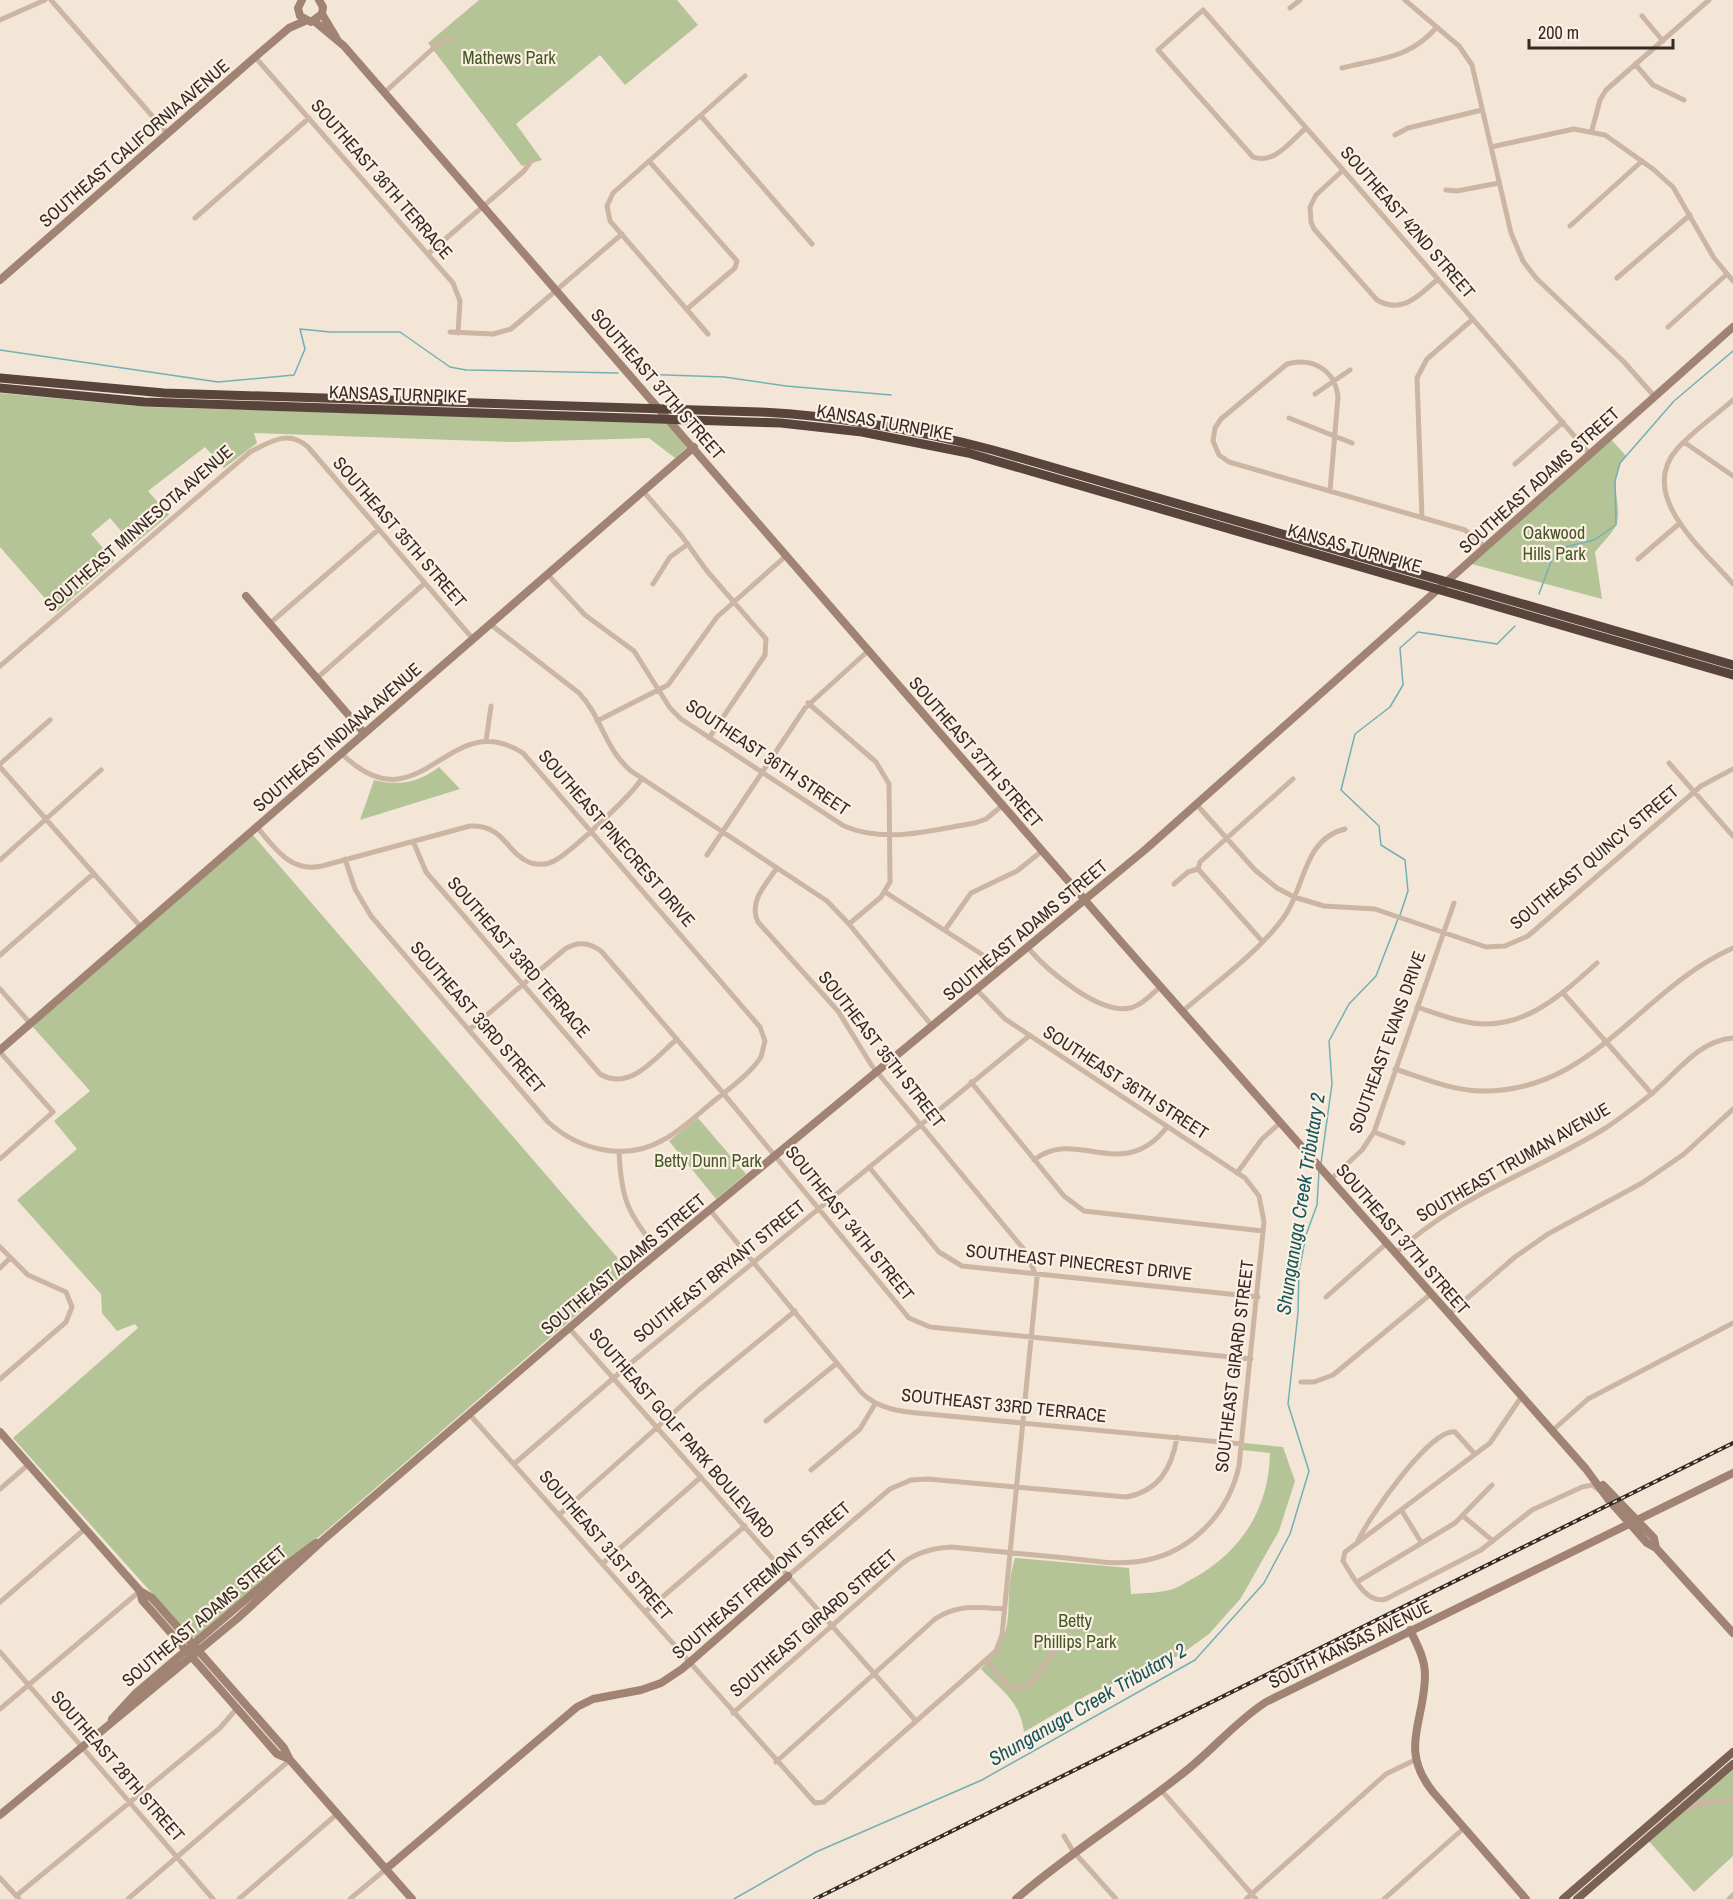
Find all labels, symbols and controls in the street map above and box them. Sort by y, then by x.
scale bar [1529,12,1673,50]
text: 200 m [1538,20,1579,45]
park label: Mathews Park [462,45,556,70]
street label: SOUTHEAST CALIFORNIA AVENUE [33,53,235,233]
street label: SOUTHEAST 36TH TERRACE [305,94,459,264]
street label: SOUTHEAST 42ND STREET [1335,141,1481,303]
street label: SOUTHEAST 37TH STREET [585,303,731,465]
street label: KANSAS TURNPIKE [328,379,468,409]
street label: KANSAS TURNPIKE [815,398,955,446]
street label: SOUTHEAST ADAMS STREET [1453,401,1625,559]
street label: SOUTHEAST MINNESOTA AVENUE [38,439,238,617]
street label: SOUTHEAST 35TH STREET [327,451,473,613]
street label: KANSAS TURNPIKE [1285,517,1425,579]
park label: Oakwood Hills Park [1522,520,1586,566]
street label: SOUTHEAST INDIANA AVENUE [247,657,427,817]
street label: SOUTHEAST 37TH STREET [903,671,1049,833]
street label: SOUTHEAST 36TH STREET [681,693,855,821]
street label: SOUTHEAST PINECREST DRIVE [533,744,701,932]
street label: SOUTHEAST QUINCY STREET [1504,779,1684,935]
street label: SOUTHEAST ADAMS STREET [937,854,1113,1006]
street label: SOUTHEAST 33RD TERRACE [442,871,596,1043]
street label: SOUTHEAST 33RD STREET [405,936,551,1098]
street label: SOUTHEAST EVANS DRIVE [1342,947,1432,1137]
street label: SOUTHEAST 35TH STREET [813,965,951,1133]
street label: SOUTHEAST 36TH STREET [1038,1019,1214,1145]
water label: Shunganuga Creek Tributary 2 [1269,1090,1331,1317]
street label: SOUTHEAST TRUMAN AVENUE [1412,1096,1614,1228]
street label: SOUTHEAST 34TH STREET [780,1140,920,1306]
park label: Betty Dunn Park [654,1148,762,1173]
street label: SOUTHEAST 37TH STREET [1330,1158,1476,1320]
street label: SOUTHEAST ADAMS STREET [535,1188,711,1340]
street label: SOUTHEAST BRYANT STREET [628,1194,810,1348]
street label: SOUTHEAST PINECREST DRIVE [965,1238,1193,1286]
street label: SOUTHEAST GIRARD STREET [1209,1258,1259,1474]
street label: SOUTHEAST GOLF PARK BOULEVARD [583,1322,781,1544]
street label: SOUTHEAST 33RD TERRACE [900,1382,1108,1428]
street label: SOUTHEAST 31ST STREET [534,1465,678,1625]
street label: SOUTHEAST FREMONT STREET [666,1495,856,1665]
street label: SOUTHEAST ADAMS STREET [116,1540,292,1692]
street label: SOUTHEAST GIRARD STREET [724,1543,902,1703]
street label: SOUTH KANSAS AVENUE [1264,1594,1436,1694]
park label: Betty Phillips Park [1034,1608,1117,1654]
water label: Shunganuga Creek Tributary 2 [983,1636,1192,1772]
street label: SOUTHEAST 28TH STREET [45,1685,191,1847]

